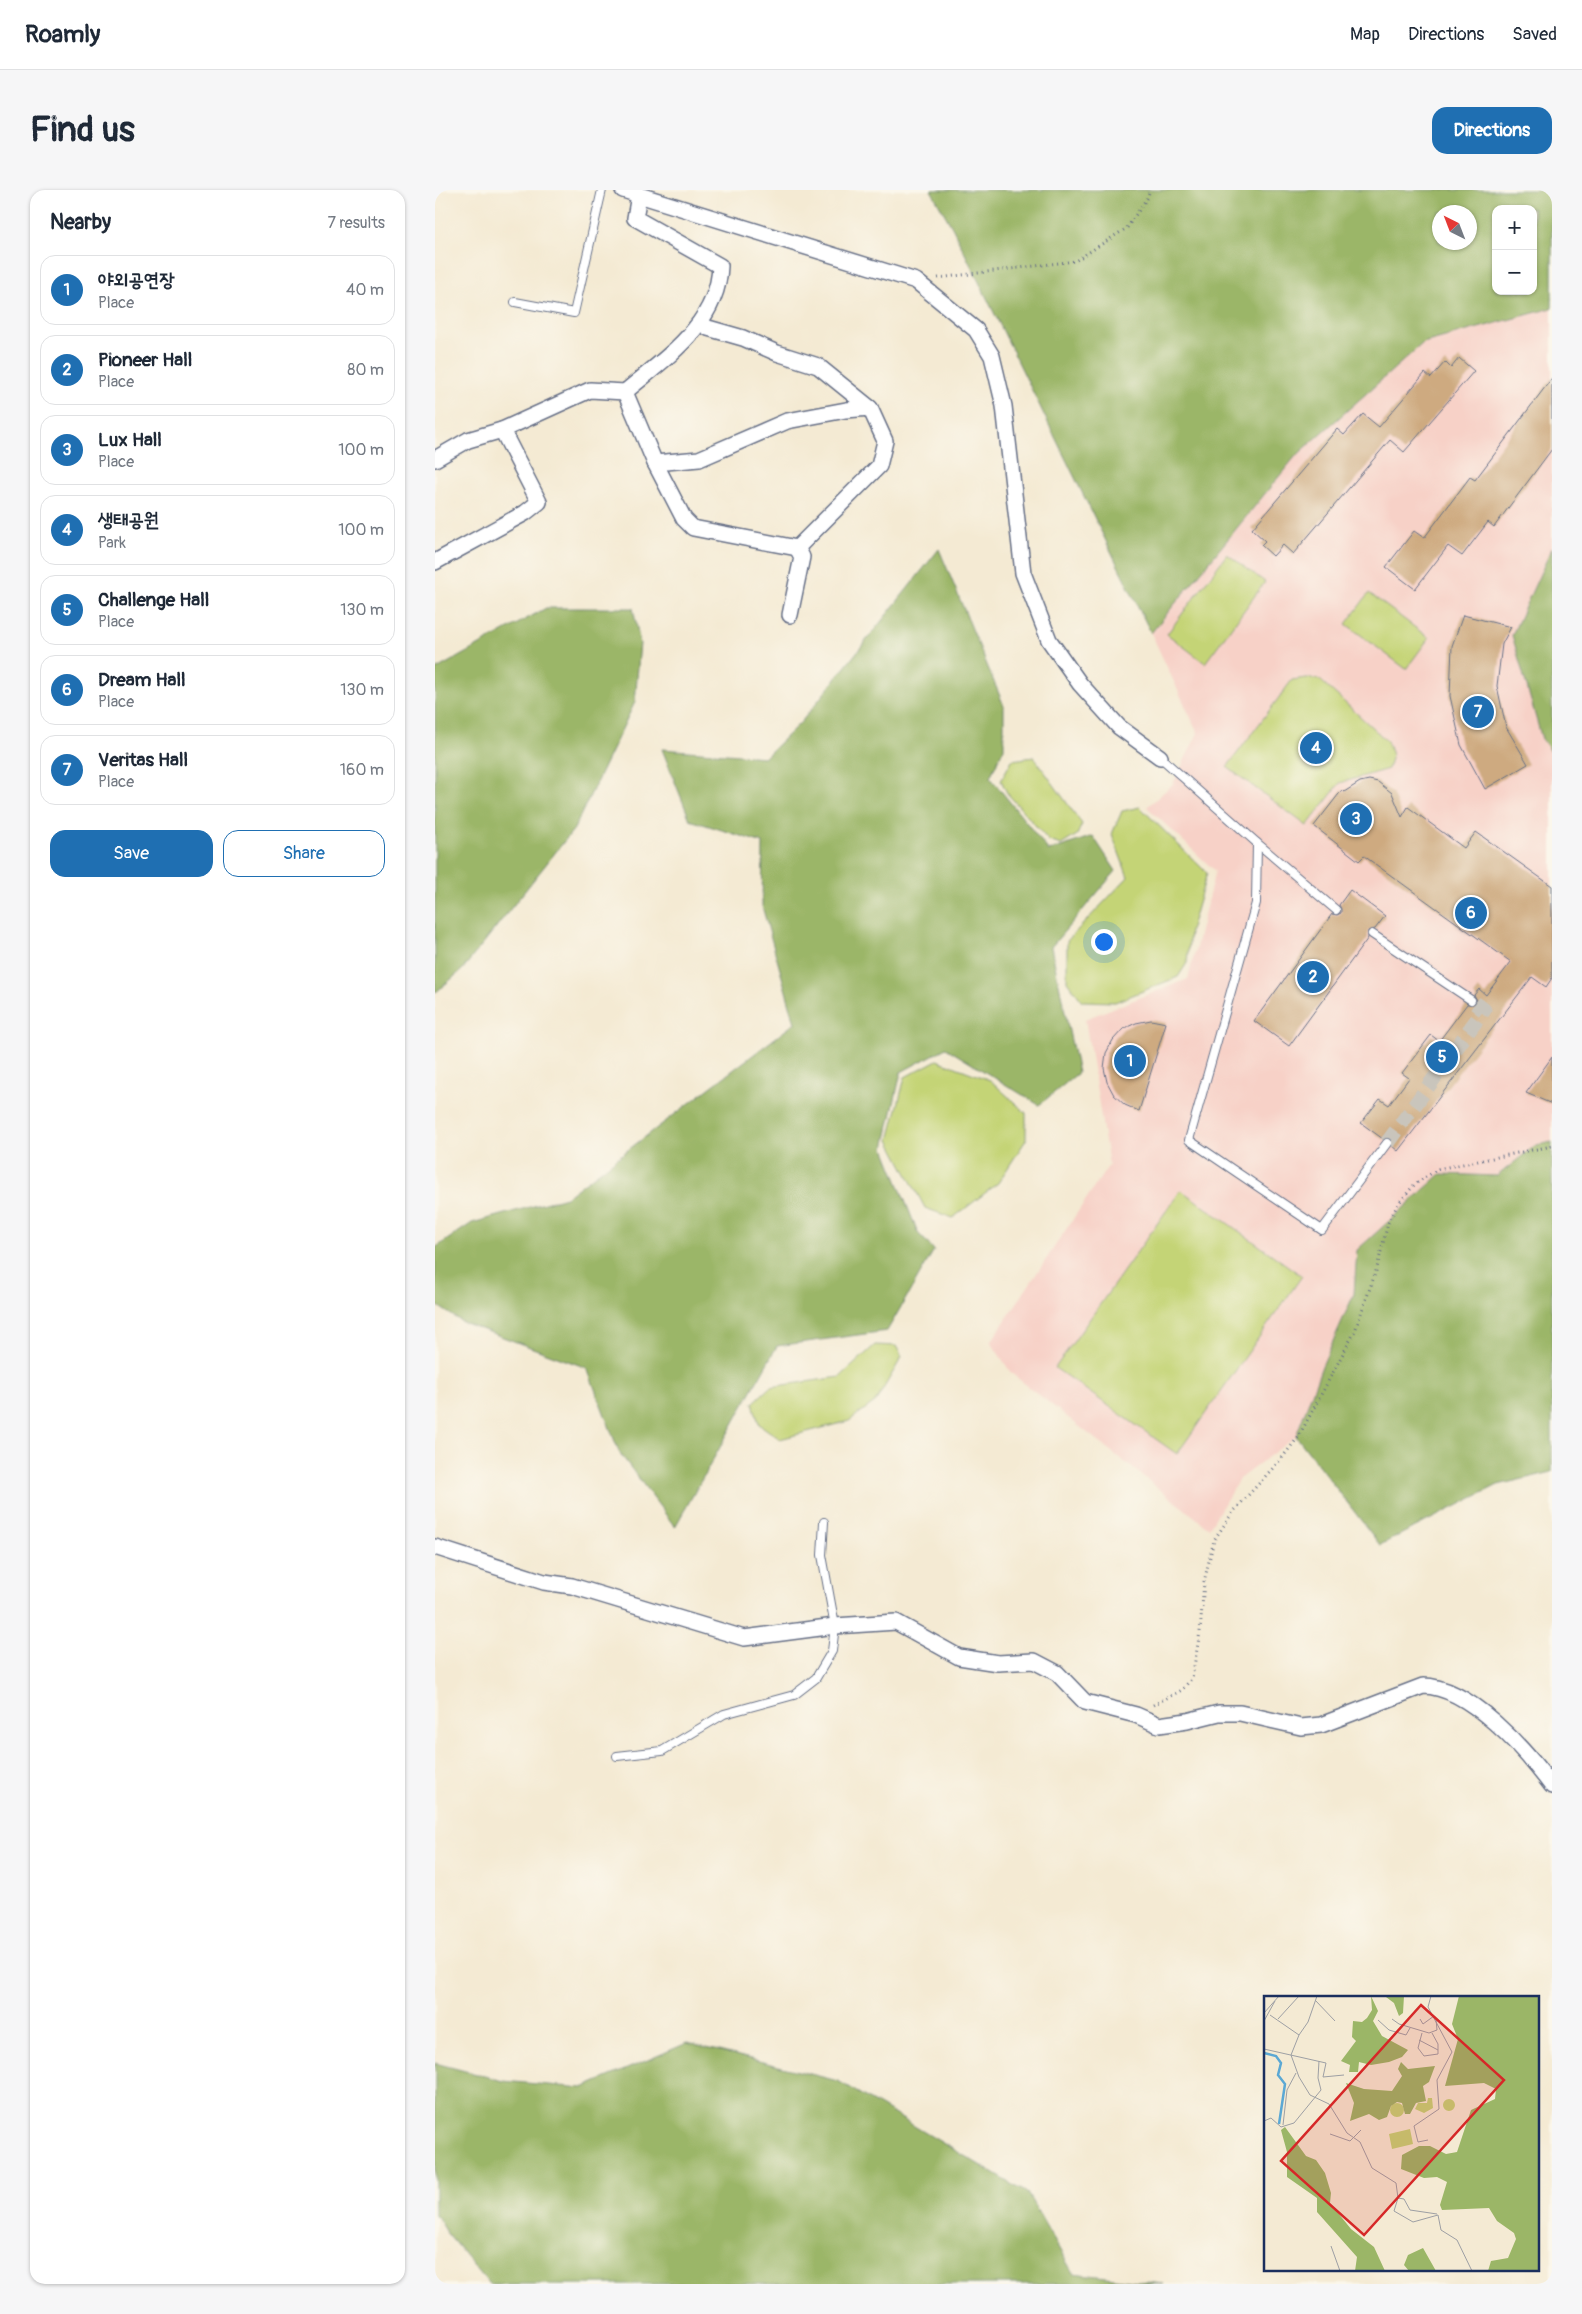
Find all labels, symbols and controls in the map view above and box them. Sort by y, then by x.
text: Roamly [25,20,100,49]
text: Map [1350,23,1380,46]
text: Directions [1408,23,1484,46]
text: Saved [1512,23,1557,46]
button: Directions [1432,107,1552,154]
text: Find us [30,108,135,152]
north arrow [1432,205,1477,250]
map controls [1492,205,1537,295]
button: + [1492,205,1537,250]
text: Nearby [50,209,111,236]
text: 7 results [327,213,385,233]
button: − [1492,250,1537,295]
text: 야외공연장 [98,268,174,292]
text: 1 [64,280,70,300]
text: 40 m [346,280,384,300]
text: Place [98,293,134,313]
text: Pioneer Hall [98,348,192,372]
text: 2 [63,360,71,380]
text: 80 m [347,360,384,380]
text: Place [98,372,134,392]
text: Lux Hall [98,428,162,452]
text: 3 [63,440,71,460]
text: 100 m [338,440,384,460]
text: Place [98,452,134,472]
text: 생태공원 [98,508,159,532]
text: 4 [62,520,72,540]
text: 100 m [338,520,384,540]
text: Park [98,533,126,553]
text: Challenge Hall [98,588,209,612]
text: 5 [63,600,71,620]
text: 130 m [340,600,384,620]
text: Place [98,612,134,632]
text: Dream Hall [98,668,185,692]
text: 6 [62,680,72,700]
text: 130 m [340,680,384,700]
text: Place [98,692,134,712]
pin: 7 [1462,693,1494,731]
pin: 4 [1300,729,1332,767]
text: Veritas Hall [98,748,188,772]
text: 7 [63,760,71,780]
text: 160 m [340,760,384,780]
text: Place [98,772,134,792]
pin: 3 [1340,800,1372,838]
button: Save [50,830,213,877]
button: Share [223,830,385,877]
pin: 6 [1455,894,1487,932]
your location [1091,929,1117,955]
pin: 2 [1297,958,1329,996]
pin: 5 [1426,1038,1458,1076]
pin: 1 [1114,1042,1146,1080]
inset map [1264,1996,1539,2272]

